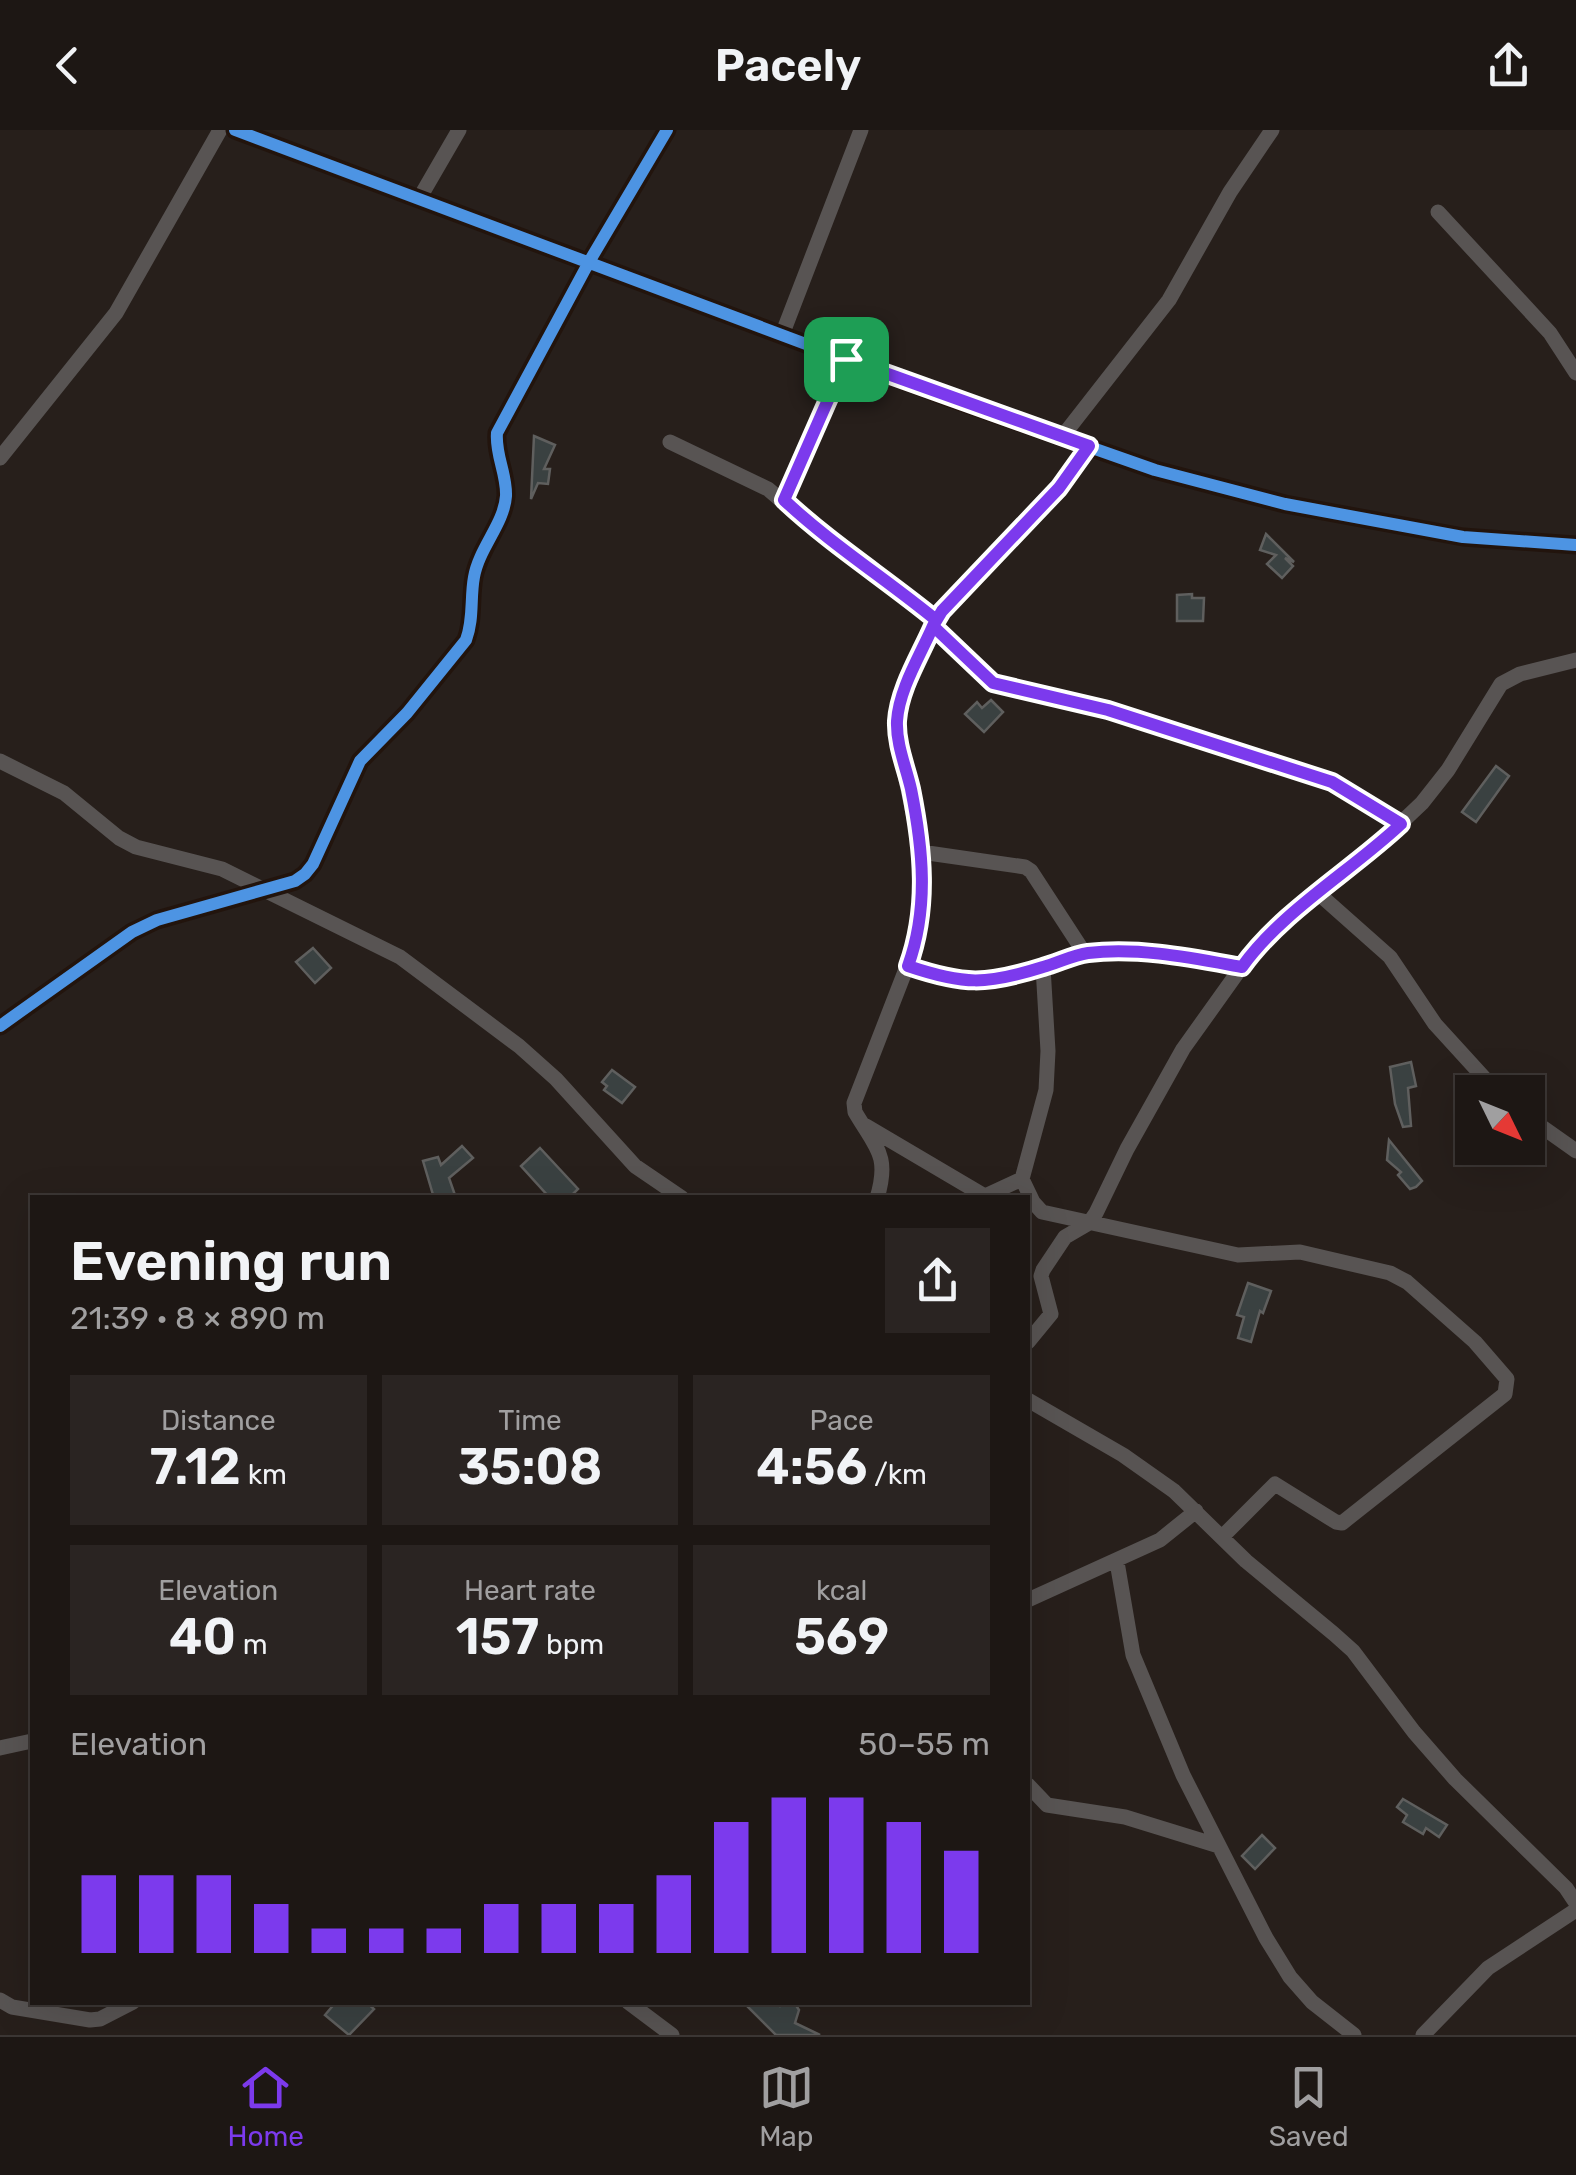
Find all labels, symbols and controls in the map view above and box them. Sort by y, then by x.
icon: back [40,38,95,93]
icon: share [1481,38,1536,93]
text: Pacely [715,39,861,92]
pin [804,317,889,402]
icon: arrive [819,332,874,387]
north arrow [1455,1075,1545,1165]
map controls [1455,1075,1545,1165]
button: share [885,1228,990,1333]
text: Evening run [70,1229,392,1294]
text: 21:39 · 8 × 890 m [70,1299,325,1337]
text: Distance [161,1404,276,1437]
text: Time [498,1404,562,1437]
text: Pace [810,1404,874,1437]
text: 7.12 [150,1437,241,1497]
text: 35:08 [458,1437,602,1497]
text: 4:56 [756,1437,867,1497]
text: km [241,1458,287,1491]
text: /km [867,1458,927,1491]
text: Elevation [158,1574,278,1607]
text: Heart rate [464,1574,596,1607]
text: kcal [816,1574,867,1607]
text: 40 [169,1607,236,1667]
text: 157 [456,1607,539,1667]
text: 569 [794,1607,889,1667]
text: m [236,1628,268,1661]
text: bpm [539,1628,604,1661]
text: Elevation [70,1725,207,1763]
text: 50–55 m [858,1725,990,1763]
tab: Home [227,2060,304,2153]
tab: Map [759,2060,814,2153]
tab: Saved [1269,2060,1349,2153]

